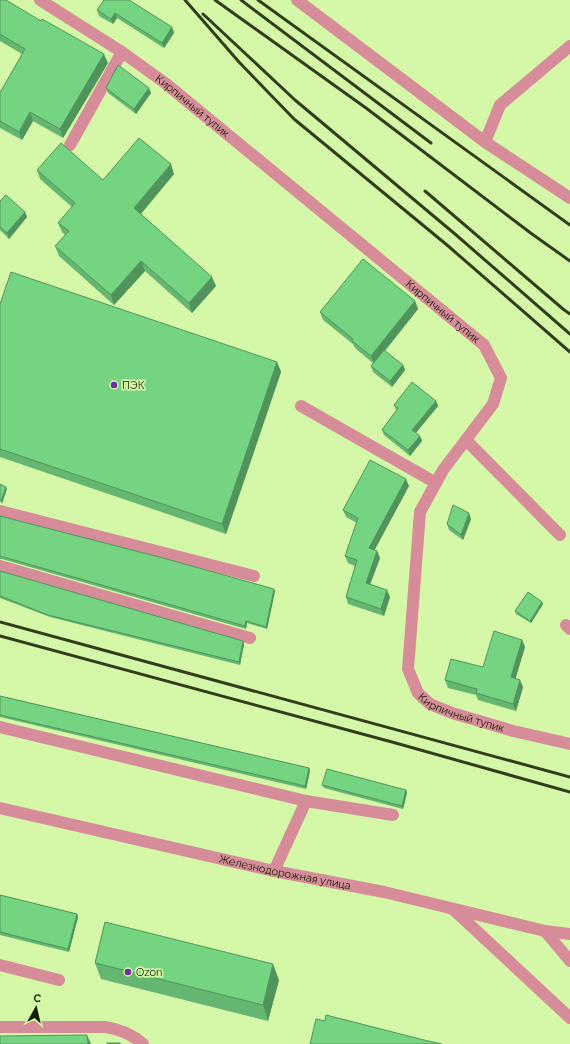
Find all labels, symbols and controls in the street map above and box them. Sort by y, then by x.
street label: Кирпичный тупик [153,72,233,140]
street label: Кирпичный тупик [404,277,483,346]
place label: ПЭК [122,379,145,392]
marker: ПЭК [109,380,119,390]
street label: Кирпичный тупик [416,690,506,735]
street label: Железнодорожная улица [218,852,352,892]
place label: Ozon [136,966,163,979]
marker: Ozon [123,967,133,977]
north arrow [16,988,56,1028]
text: С [33,992,42,1006]

